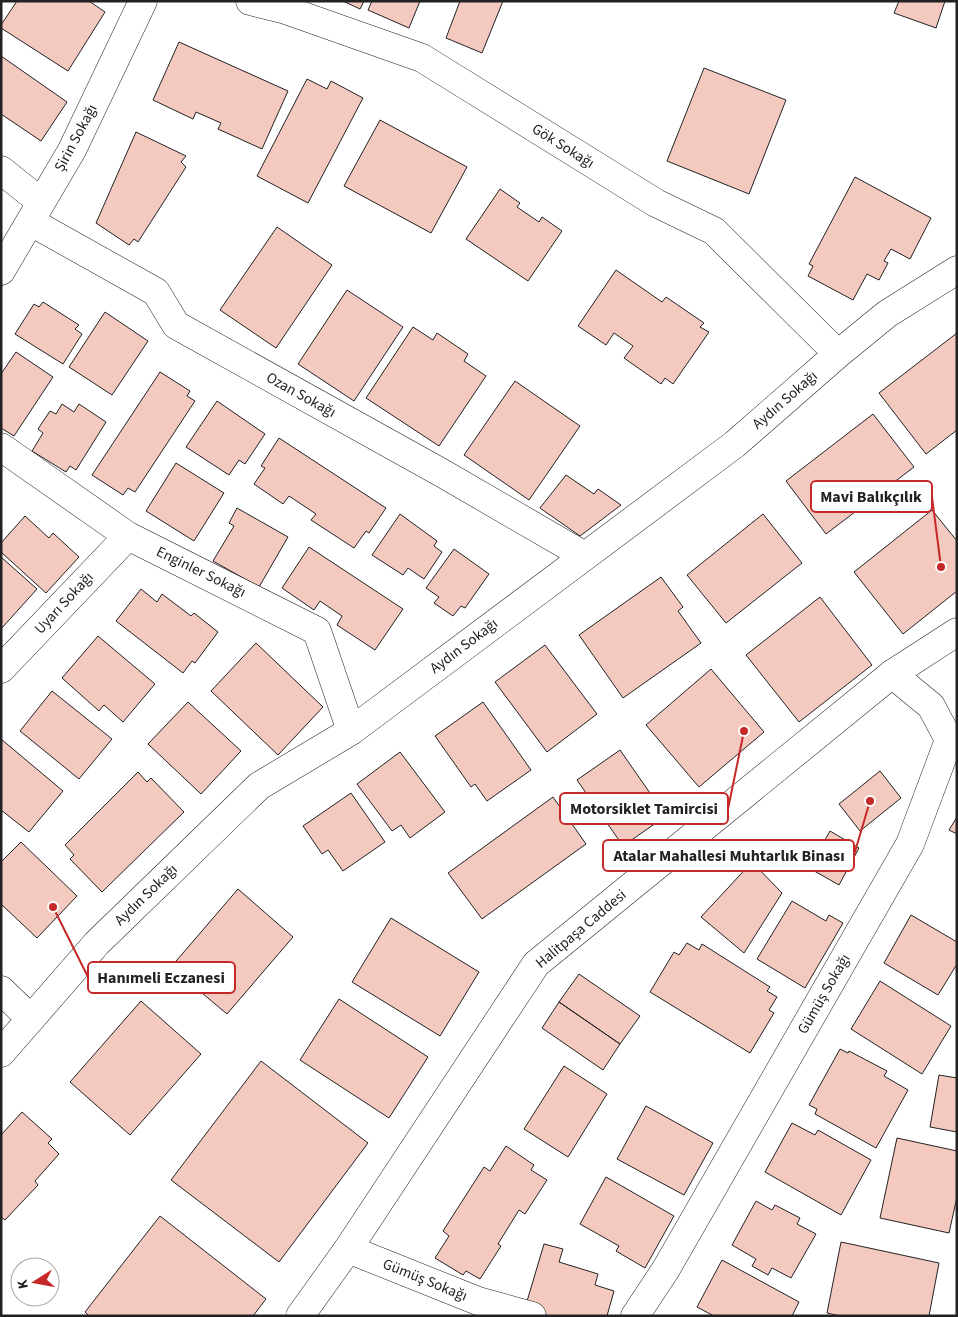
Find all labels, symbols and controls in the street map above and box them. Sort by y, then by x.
street label: Şirin Sokağı [49,100,103,176]
street label: Gök Sokağı [528,119,598,173]
street label: Aydın Sokağı [748,366,822,434]
street label: Ozan Sokağı [262,367,340,423]
callout: Mavi Balıkçılık [811,481,932,512]
text: Mavi Balıkçılık [820,486,922,508]
street label: Enginler Sokağı [153,541,249,603]
street label: Uyarı Sokağı [30,567,98,639]
street label: Aydın Sokağı [426,613,502,679]
callout: Motorsiklet Tamircisi [560,793,728,824]
text: Motorsiklet Tamircisi [570,798,718,820]
callout: Atalar Mahallesi Muhtarlık Binası [603,840,854,871]
text: Atalar Mahallesi Muhtarlık Binası [612,845,845,867]
street label: Aydın Sokağı [110,859,182,931]
street label: Halitpaşa Caddesi [531,885,631,973]
street label: Gümüş Sokağı [793,950,855,1038]
callout: Hanımeli Eczanesi [88,962,235,993]
text: Hanımeli Eczanesi [97,967,225,989]
street label: Gümüş Sokağı [380,1253,470,1307]
north arrow [10,1257,60,1307]
text: K [13,1278,34,1290]

